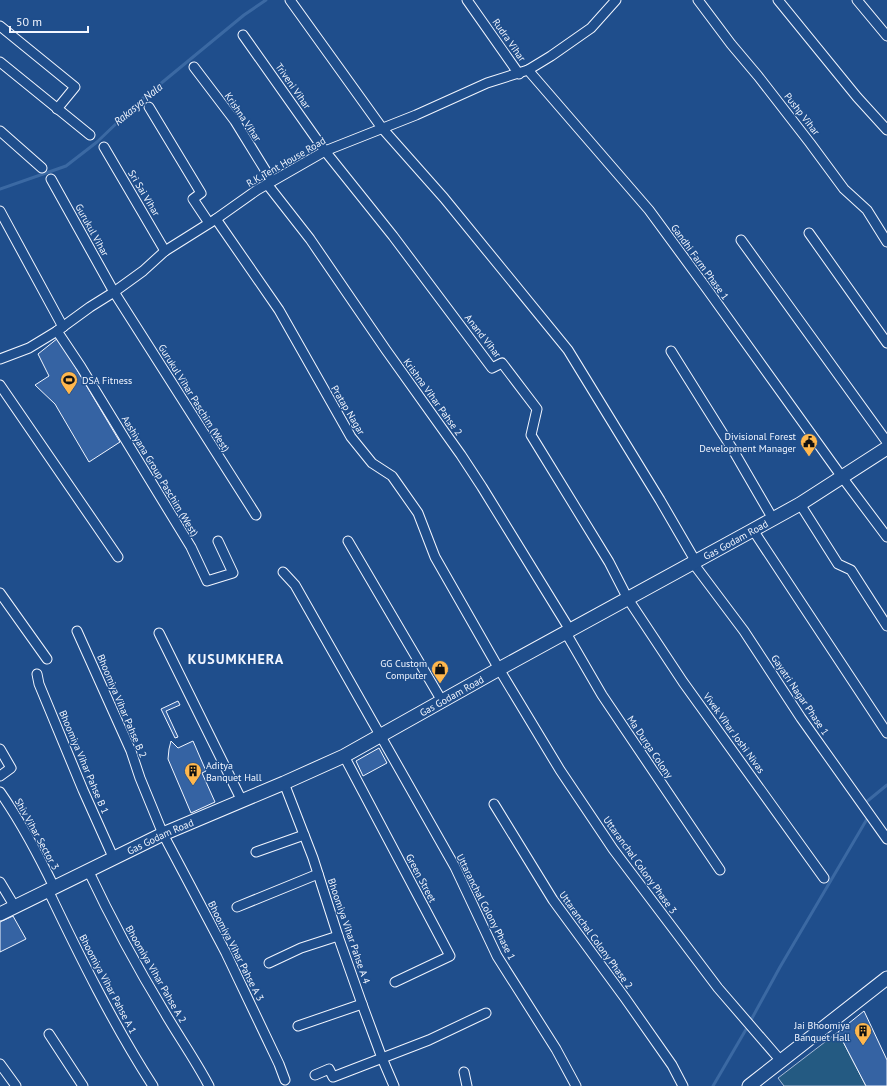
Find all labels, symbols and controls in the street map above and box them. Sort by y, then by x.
scale bar [10,8,88,34]
text: 50 m [16,14,42,29]
street label: Rudra Vihar [489,16,529,65]
street label: Triveni Vihar [272,61,314,112]
water label: Rakasya Nala [111,79,166,128]
street label: Krishna Vihar [222,90,265,145]
street label: Pushp Vihar [781,90,823,138]
street label: R.K. Tent House Road [244,134,328,190]
street label: Sri Sai Vihar [125,168,163,219]
street label: Gurukul Vihar [72,201,112,259]
street label: Gandhi Farm Phase 1 [668,222,732,302]
street label: Anand Vihar [462,312,504,361]
street label: Gurukul Vihar Paschim (West) [155,342,233,454]
street label: Krishna Vihar Pahse 2 [401,356,465,438]
sports icon: DSA Fitness [59,370,79,395]
place label: DSA Fitness [82,374,132,387]
street label: Pratap Nagar [328,383,368,438]
street label: Aashiyana Group Paschim (West) [119,413,201,539]
place label: Divisional Forest Development Manager [699,430,797,455]
public building icon: Divisional Forest Development Manager [799,432,819,457]
street label: Gas Godam Road [701,517,770,563]
district label: KUSUMKHERA [188,650,284,668]
street label: Bhoomiya Vihar Pahse B 2 [94,652,150,760]
street label: Gayatri Nagar Phase 1 [768,652,832,738]
place label: GG Custom Computer [380,657,428,682]
shop icon: GG Custom Computer [430,659,450,684]
street label: Gas Godam Road [417,672,486,719]
street label: Vivek Vihar Joshi Nivas [700,689,768,776]
street label: Bhoomiya Vihar Pahse B 1 [56,708,112,816]
street label: Ma Durga Colony [624,713,676,781]
place label: Aditya Banquet Hall [206,759,262,784]
building icon: Aditya Banquet Hall [183,761,203,786]
street label: Shiv Vihar Sector 3 [12,796,62,872]
street label: Uttaranchal Colony Phase 3 [600,814,680,916]
street label: Gas Godam Road [125,815,195,857]
street label: Green Street [403,851,440,905]
street label: Uttaranchal Colony Phase 1 [454,852,518,962]
street label: Bhoomiya Vihar Pahse A 4 [325,877,373,986]
street label: Uttaranchal Colony Phase 2 [556,889,636,991]
street label: Bhoomiya Vihar Pahse A 3 [205,899,267,1003]
street label: Bhoomiya Vihar Pahse A 2 [123,923,189,1025]
street label: Bhoomiya Vihar Pahse A 1 [76,932,140,1036]
place label: Jai Bhoomiya Banquet Hall [793,1019,850,1044]
building icon: Jai Bhoomiya Banquet Hall [853,1021,873,1046]

